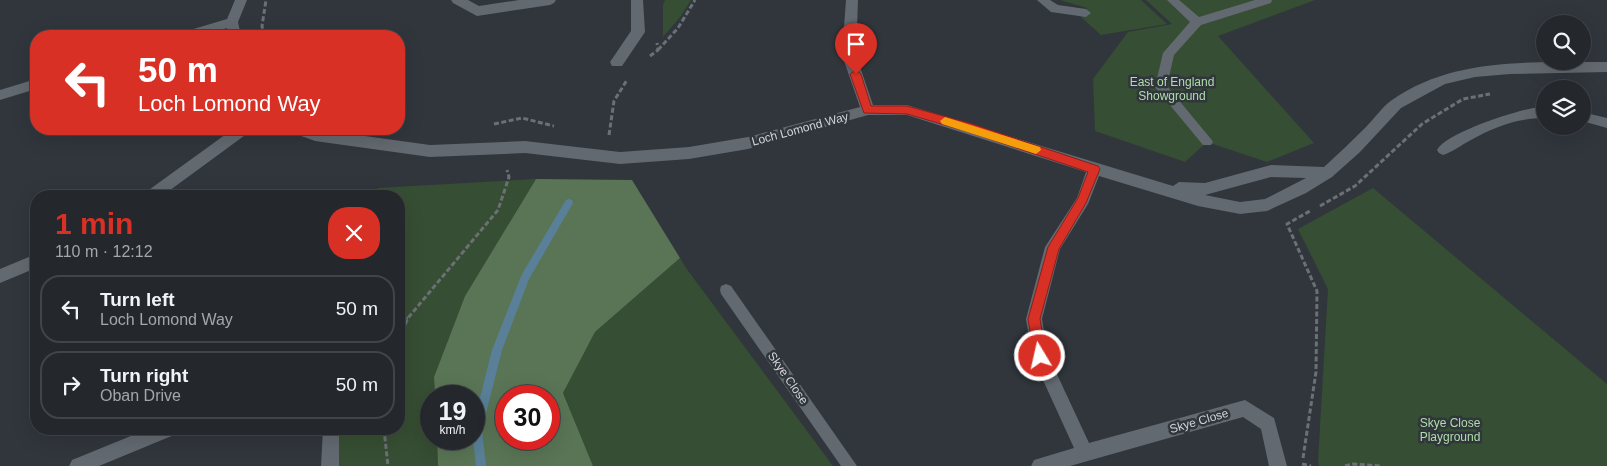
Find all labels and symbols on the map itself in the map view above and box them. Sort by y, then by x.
pin [835,23,877,74]
park label: East of England Showground [1130,75,1214,103]
street label: Loch Lomond Way [750,109,850,149]
position arrow [1013,329,1065,381]
street label: Skye Close [765,349,811,407]
speed limit sign: 30 [495,385,560,450]
street label: Skye Close [1168,406,1230,436]
park label: Skye Close Playground [1420,416,1481,444]

